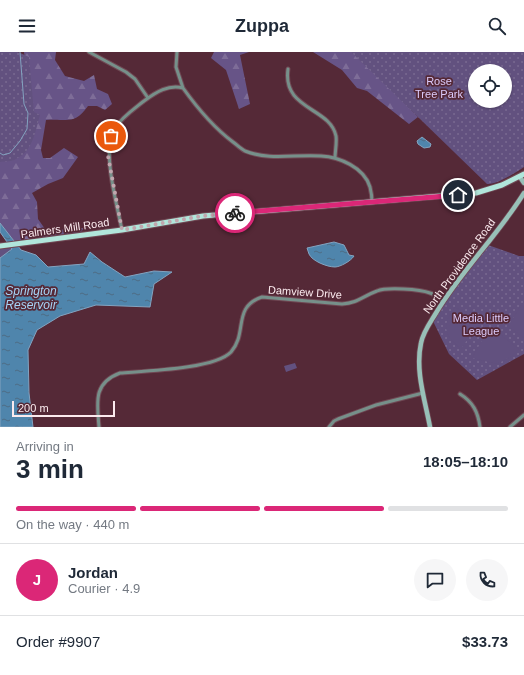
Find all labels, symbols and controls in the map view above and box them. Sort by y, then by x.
icon: menu [16,15,38,37]
icon: search [486,15,508,37]
text: Zuppa [235,16,289,36]
map controls [468,64,512,108]
button: locate [468,64,512,108]
park label: Rose Tree Park [415,75,463,100]
pin [94,119,128,153]
icon: bag [100,125,122,147]
pin [441,178,475,212]
icon: home [447,184,469,206]
courier [215,193,255,233]
icon: bike [224,202,246,224]
street label: Palmers Mill Road [20,216,110,240]
street label: North Providence Road [421,216,497,316]
street label: Damview Drive [268,283,342,301]
water label: Springton Reservoir [5,284,58,312]
park label: Media Little League [453,312,509,337]
scale bar [12,399,115,418]
text: 200 m [18,402,49,414]
text: Arriving in [16,439,74,454]
text: 18:05–18:10 [423,453,508,470]
text: 3 min [16,454,84,484]
text: On the way · 440 m [16,517,129,532]
button: chat [414,559,456,601]
button: phone [466,559,508,601]
text: Jordan [68,564,118,581]
text: J [33,571,41,588]
text: Courier · 4.9 [68,581,140,596]
text: Order #9907 [16,633,100,650]
text: $33.73 [462,633,508,650]

